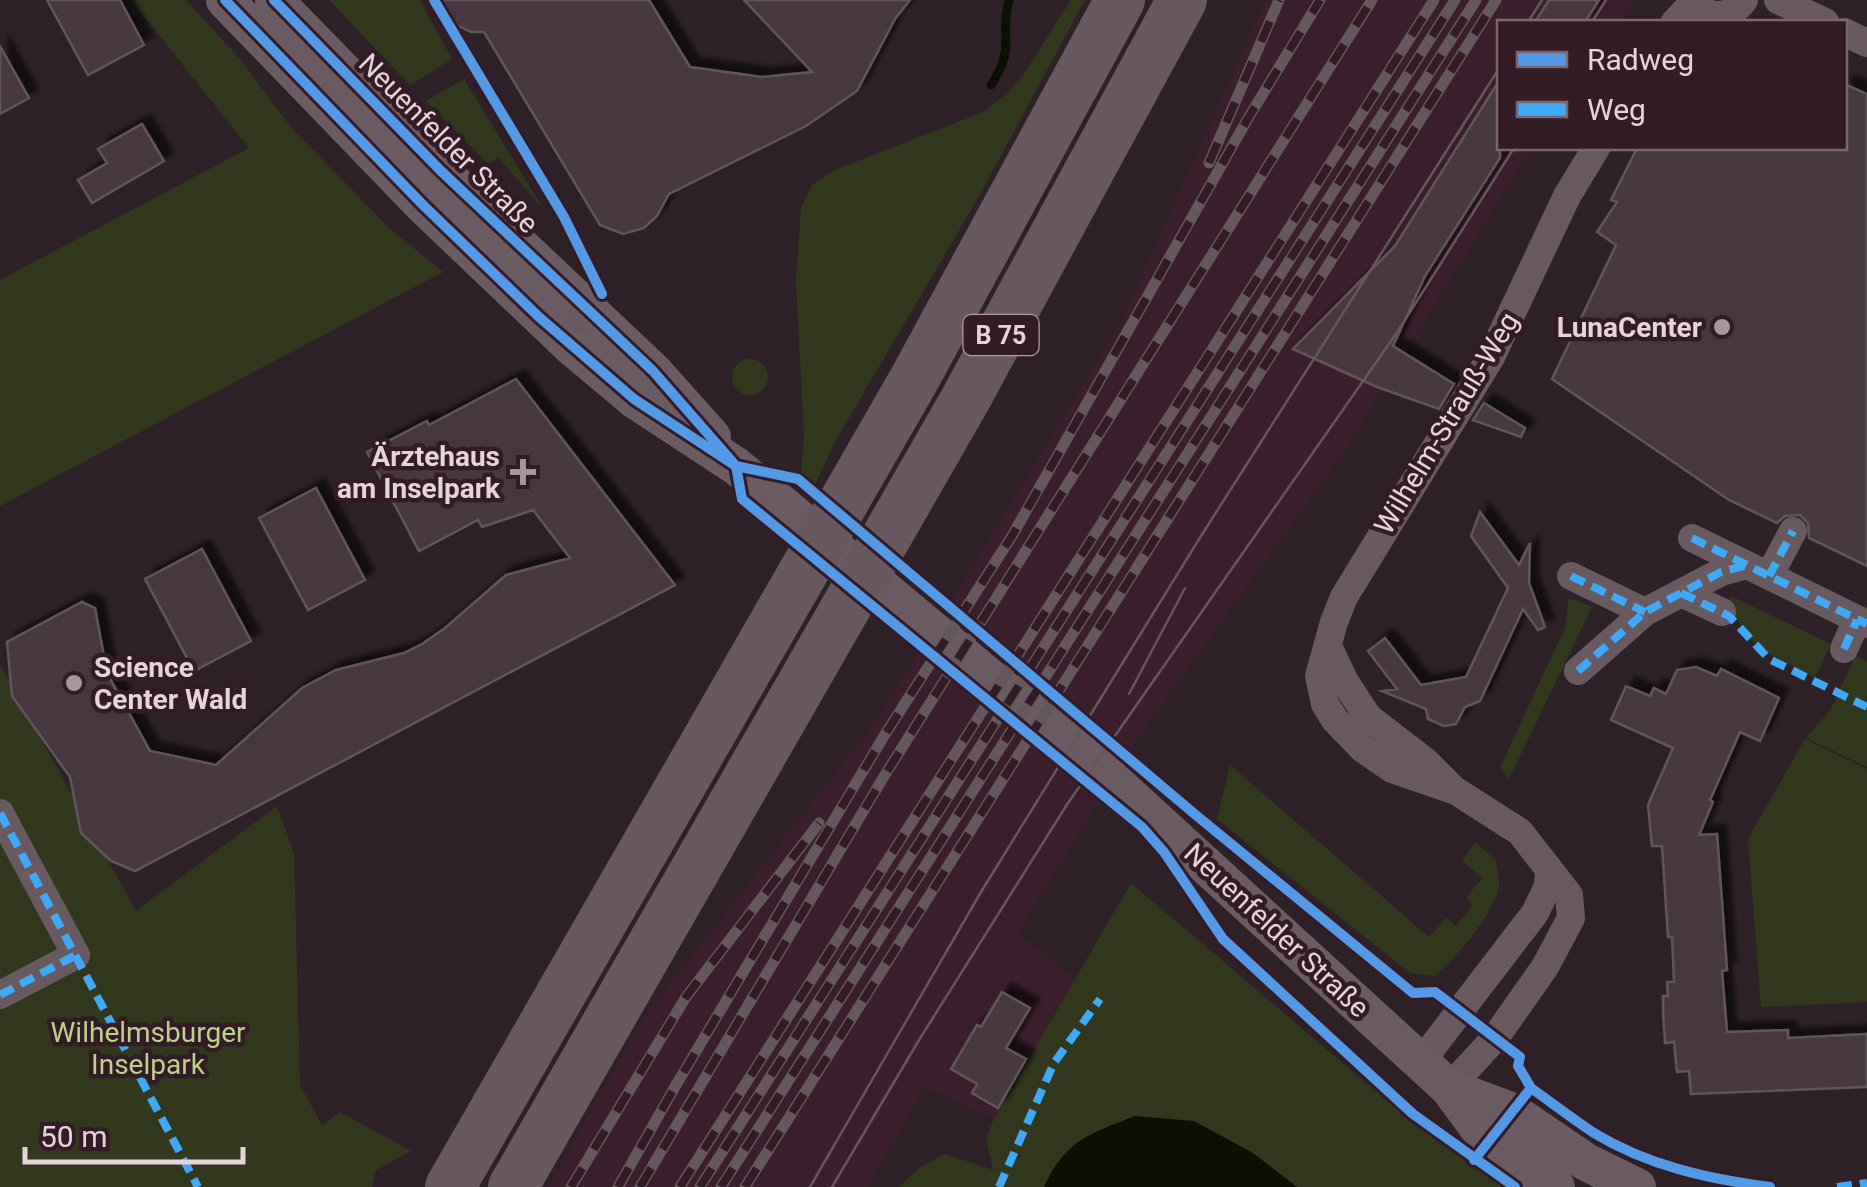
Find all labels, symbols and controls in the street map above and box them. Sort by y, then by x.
legend [1497,20,1847,150]
text: Radweg [1587,42,1694,77]
street label: Neuenfelder Straße [352,47,545,240]
text: Weg [1587,92,1646,127]
street label: Wilhelm-Strauß-Weg [1367,306,1526,540]
place label: LunaCenter [1557,311,1702,344]
road number: B 75 [964,315,1038,355]
marker: LunaCenter [1711,316,1733,338]
place label: Ärztehaus am Inselpark [337,440,501,505]
marker: Ärztehaus am Inselpark [510,459,536,485]
place label: Science Center Wald [94,651,247,716]
marker: Science Center Wald [63,672,85,694]
street label: Neuenfelder Straße [1178,836,1376,1024]
park label: Wilhelmsburger Inselpark [51,1016,246,1081]
scale bar [25,1102,242,1164]
text: 50 m [40,1119,107,1154]

